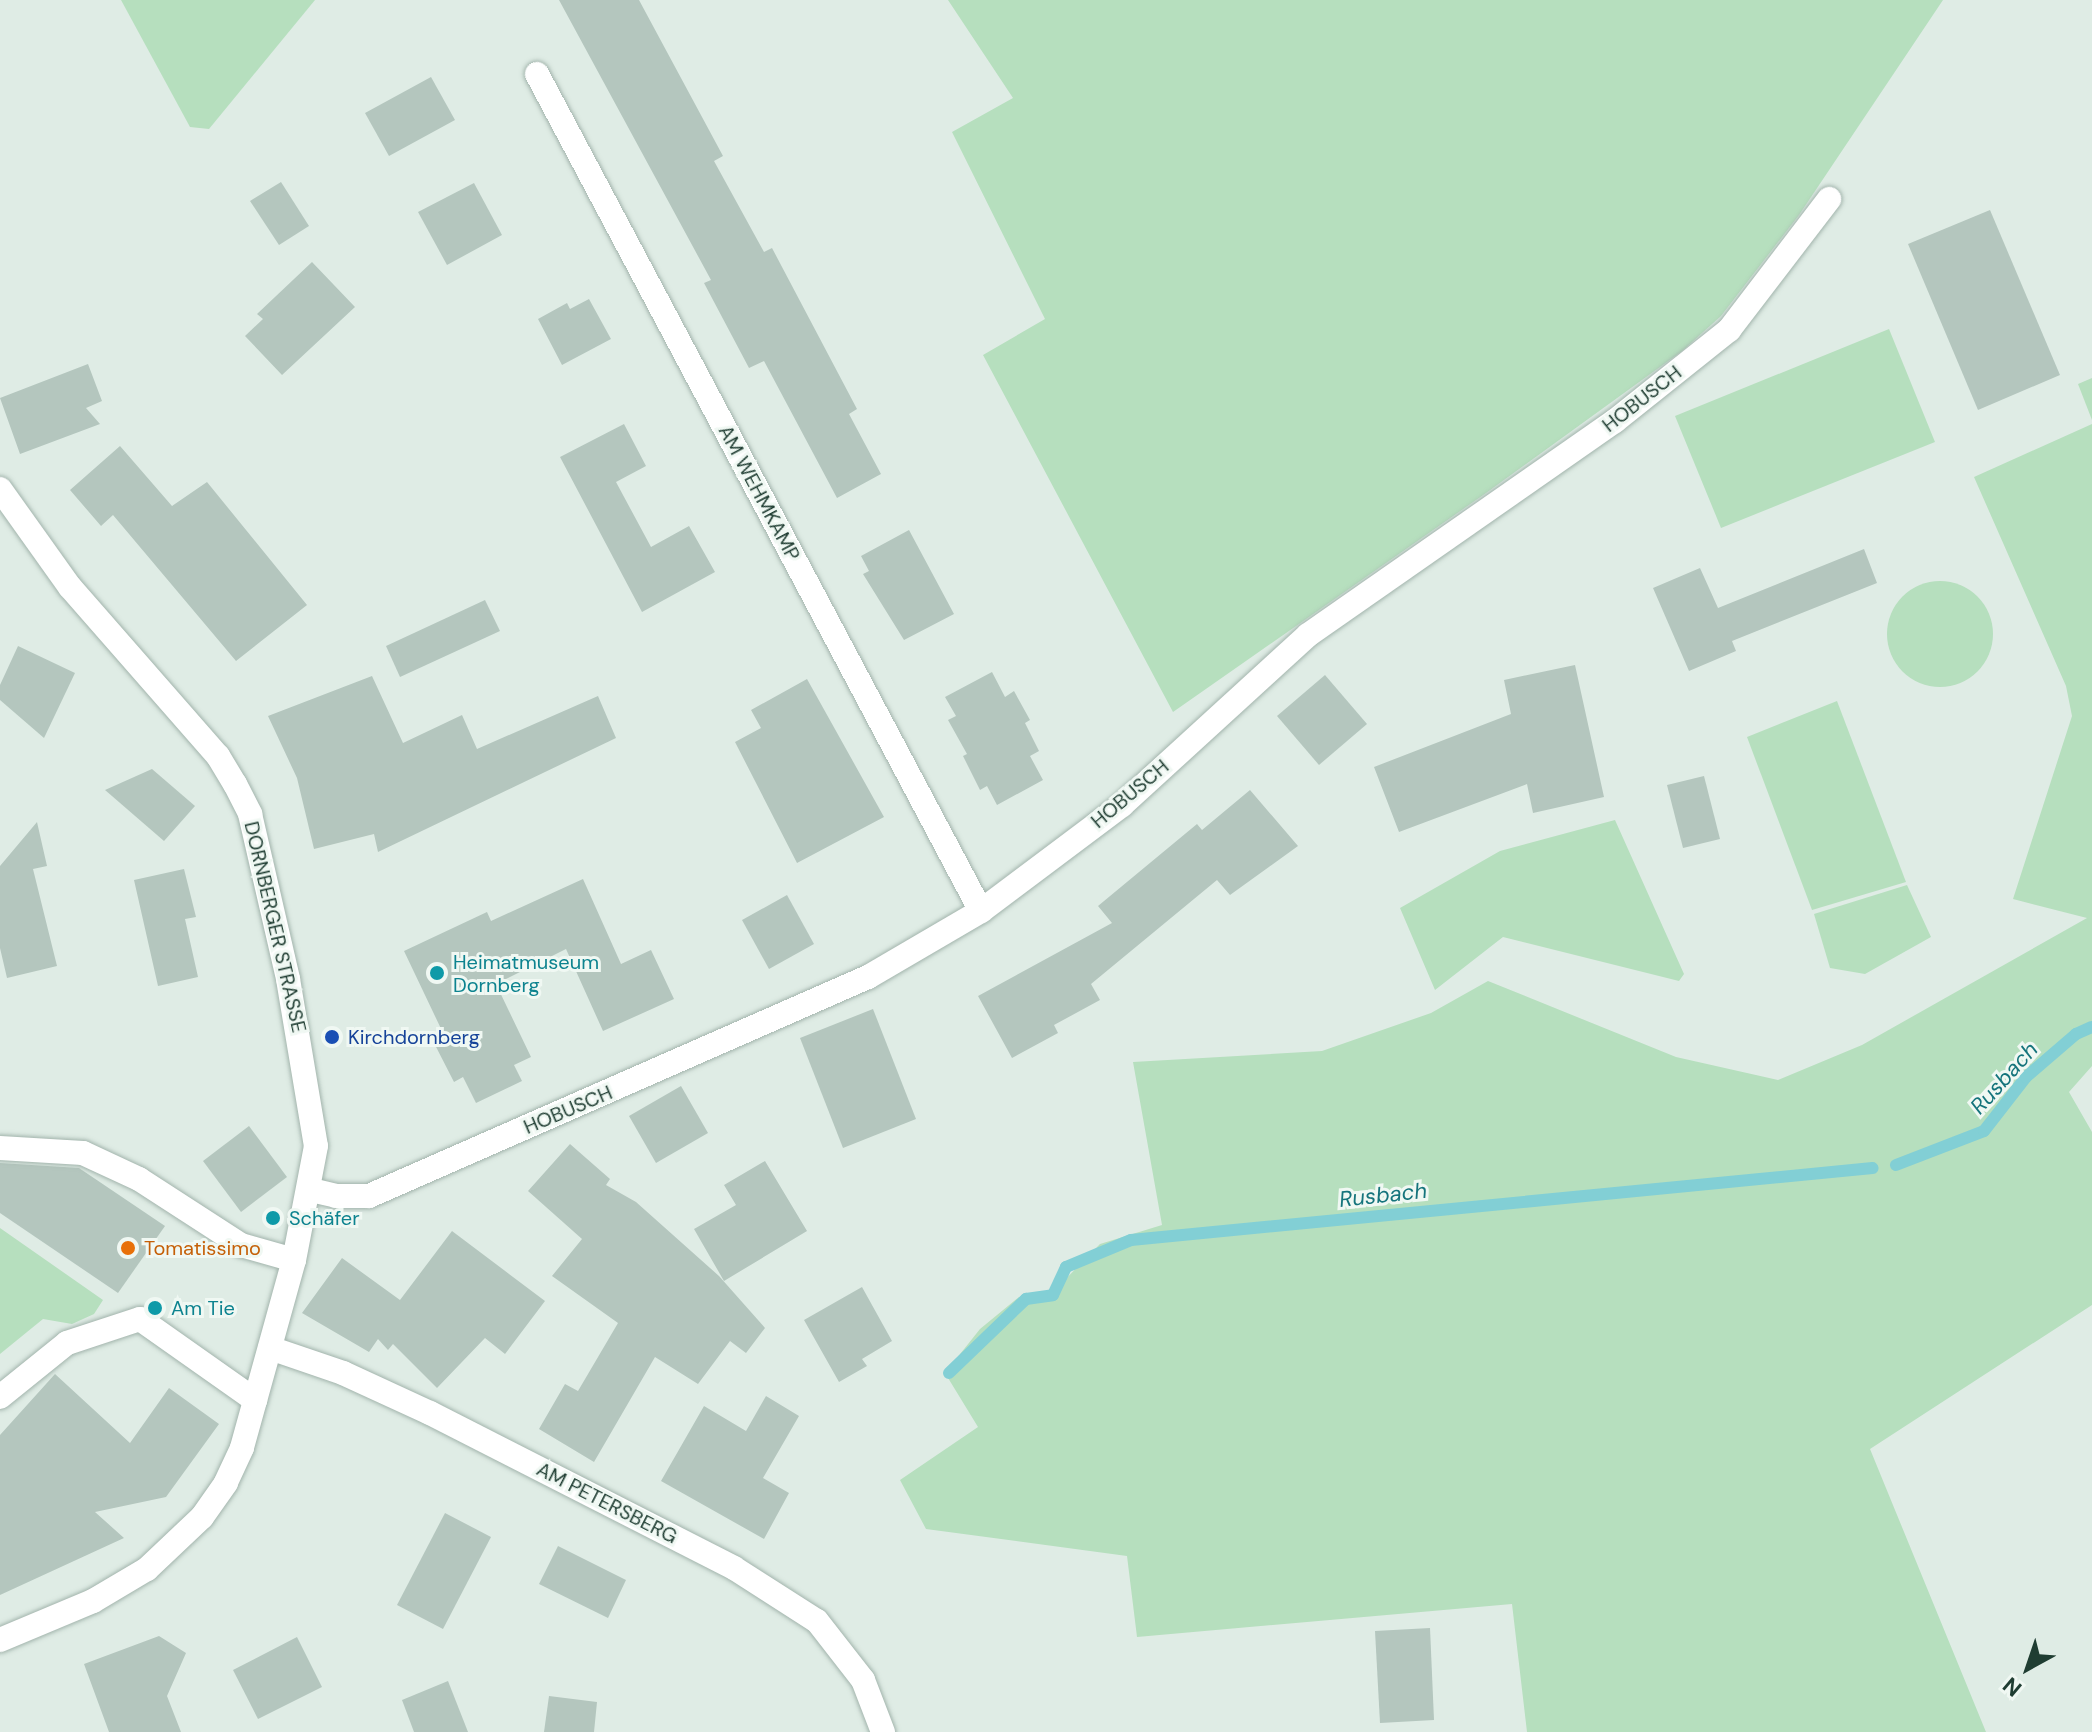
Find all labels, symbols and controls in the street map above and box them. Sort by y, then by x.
street label: HOBUSCH [1598,361,1686,437]
street label: AM WEHMKAMP [713,421,805,565]
street label: HOBUSCH [1086,755,1174,833]
street label: DORNBERGER STRASSE [239,819,311,1035]
place label: Heimatmuseum Dornberg [453,950,599,997]
marker: Heimatmuseum Dornberg [428,964,446,982]
place label: Kirchdornberg [348,1025,480,1049]
marker: Kirchdornberg [323,1028,341,1046]
water label: Rusbach [1965,1036,2043,1120]
street label: HOBUSCH [520,1081,616,1139]
water label: Rusbach [1338,1177,1428,1213]
place label: Schäfer [289,1206,360,1230]
marker: Schäfer [264,1209,282,1227]
place label: Tomatissimo [144,1236,261,1260]
marker: Tomatissimo [119,1239,137,1257]
place label: Am Tie [171,1296,235,1320]
marker: Am Tie [146,1299,164,1317]
street label: AM PETERSBERG [533,1457,681,1549]
north arrow [1988,1628,2068,1708]
text: N [1997,1671,2028,1703]

